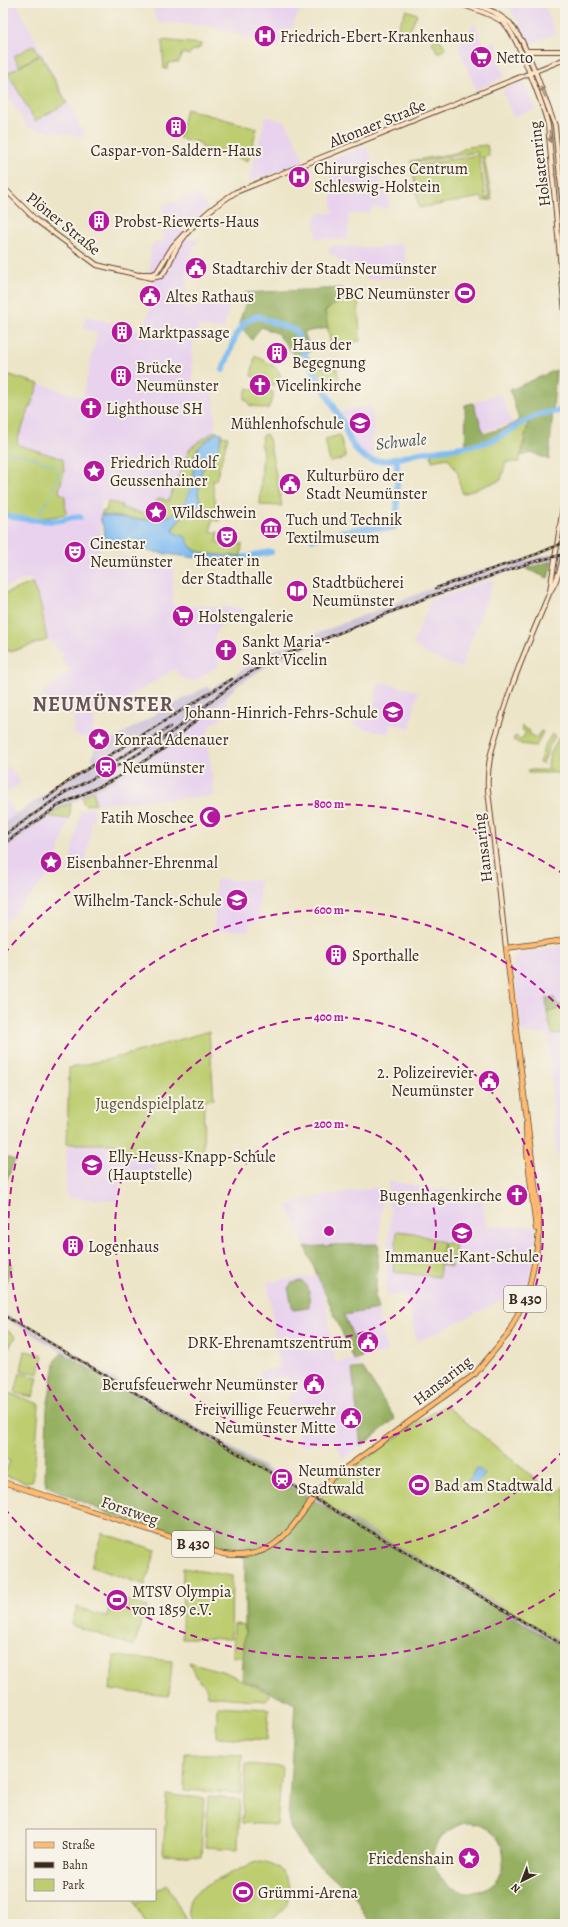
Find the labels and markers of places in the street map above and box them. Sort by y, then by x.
hospital icon: Friedrich-Ebert-Krankenhaus [252,23,278,49]
place label: Friedrich-Ebert-Krankenhaus [280,26,475,48]
supermarket icon: Netto [468,44,494,70]
place label: Netto [496,47,533,69]
building icon: Caspar-von-Saldern-Haus [163,114,189,140]
place label: Caspar-von-Saldern-Haus [90,140,262,162]
place label: Chirurgisches Centrum Schleswig-Holstein [314,158,468,198]
hospital icon: Chirurgisches Centrum Schleswig-Holstein [286,164,312,190]
building icon: Probst-Riewerts-Haus [86,208,112,234]
place label: Probst-Riewerts-Haus [114,211,259,233]
public building icon: Stadtarchiv der Stadt Neumünster [183,255,209,281]
place label: Stadtarchiv der Stadt Neumünster [212,258,437,280]
sports icon: PBC Neumünster [452,280,478,306]
public building icon: Altes Rathaus [137,283,163,309]
place label: PBC Neumünster [336,283,450,305]
place label: Altes Rathaus [165,286,254,308]
building icon: Marktpassage [109,319,135,345]
place label: Marktpassage [138,322,230,344]
place label: Haus der Begegnung [292,334,366,374]
building icon: Haus der Begegnung [264,340,290,366]
place label: Brücke Neumünster [136,357,219,397]
building icon: Brücke Neumünster [108,363,134,389]
church icon: Vicelinkirche [247,372,273,398]
place label: Vicelinkirche [275,375,361,397]
church icon: Lighthouse SH [78,395,104,421]
place label: Lighthouse SH [106,398,203,420]
school or university icon: Mühlenhofschule [347,410,373,436]
place label: Mühlenhofschule [230,413,344,435]
place label: Friedrich Rudolf Geussenhainer [110,452,220,492]
place icon: Friedrich Rudolf Geussenhainer [81,458,107,484]
place label: Kulturbüro der Stadt Neumünster [306,465,427,505]
public building icon: Kulturbüro der Stadt Neumünster [277,471,303,497]
place icon: Wildschwein [143,499,169,525]
place label: Wildschwein [171,502,256,524]
place label: Tuch und Technik Textilmuseum [286,509,402,549]
museum icon: Tuch und Technik Textilmuseum [258,515,284,541]
theatre icon: Theater in der Stadthalle [214,524,240,550]
place label: Cinestar Neumünster [90,533,173,573]
theatre icon: Cinestar Neumünster [62,539,88,565]
place label: Theater in der Stadthalle [181,550,273,590]
place label: Stadtbücherei Neumünster [312,572,404,612]
library icon: Stadtbücherei Neumünster [284,578,310,604]
supermarket icon: Holstengalerie [170,603,196,629]
place label: Holstengalerie [198,606,293,628]
place label: Sankt Maria - Sankt Vicelin [242,631,331,671]
church icon: Sankt Maria - Sankt Vicelin [213,637,239,663]
school or university icon: Johann-Hinrich-Fehrs-Schule [380,699,406,725]
place label: Johann-Hinrich-Fehrs-Schule [185,702,378,724]
place icon: Konrad Adenauer [86,726,112,752]
place label: Konrad Adenauer [114,729,229,751]
station icon: Neumünster [93,754,119,780]
place label: Neumünster [122,757,205,779]
mosque icon: Fatih Moschee [197,804,223,830]
place label: Fatih Moschee [100,807,194,829]
place icon: Eisenbahner-Ehrenmal [38,849,64,875]
place label: Eisenbahner-Ehrenmal [66,852,218,874]
school or university icon: Wilhelm-Tanck-Schule [224,887,250,913]
place label: Wilhelm-Tanck-Schule [73,890,222,912]
building icon: Sporthalle [323,942,349,968]
place label: Sporthalle [352,945,419,967]
place label: 2. Polizeirevier Neumünster [377,1062,474,1102]
public building icon: 2. Polizeirevier Neumünster [476,1068,502,1094]
place label: Elly-Heuss-Knapp-Schule (Hauptstelle) [108,1146,276,1186]
school or university icon: Elly-Heuss-Knapp-Schule (Hauptstelle) [79,1152,105,1178]
church icon: Bugenhagenkirche [504,1182,530,1208]
place label: Bugenhagenkirche [379,1185,502,1207]
school or university icon: Immanuel-Kant-Schule [449,1220,475,1246]
centre of rings [322,1224,336,1238]
building icon: Logenhaus [60,1233,86,1259]
place label: Logenhaus [88,1236,159,1258]
place label: Immanuel-Kant-Schule [385,1246,539,1268]
public building icon: DRK-Ehrenamtszentrum [355,1329,381,1355]
place label: DRK-Ehrenamtszentrum [187,1332,352,1354]
public building icon: Berufsfeuerwehr Neumünster [301,1371,327,1397]
place label: Berufsfeuerwehr Neumünster [102,1374,298,1396]
place label: Freiwillige Feuerwehr Neumünster Mitte [194,1399,336,1439]
public building icon: Freiwillige Feuerwehr Neumünster Mitte [338,1405,364,1431]
place label: Neumünster Stadtwald [298,1460,381,1500]
station icon: Neumünster Stadtwald [269,1466,295,1492]
sports icon: Bad am Stadtwald [406,1472,432,1498]
place label: Bad am Stadtwald [434,1475,553,1497]
place label: MTSV Olympia von 1859 e.V. [131,1581,232,1621]
sports icon: MTSV Olympia von 1859 e.V. [104,1587,130,1613]
place icon: Friedenshain [456,1845,482,1871]
place label: Friedenshain [368,1848,454,1870]
sports icon: Grümmi-Arena [230,1879,256,1905]
place label: Grümmi-Arena [258,1882,358,1904]

